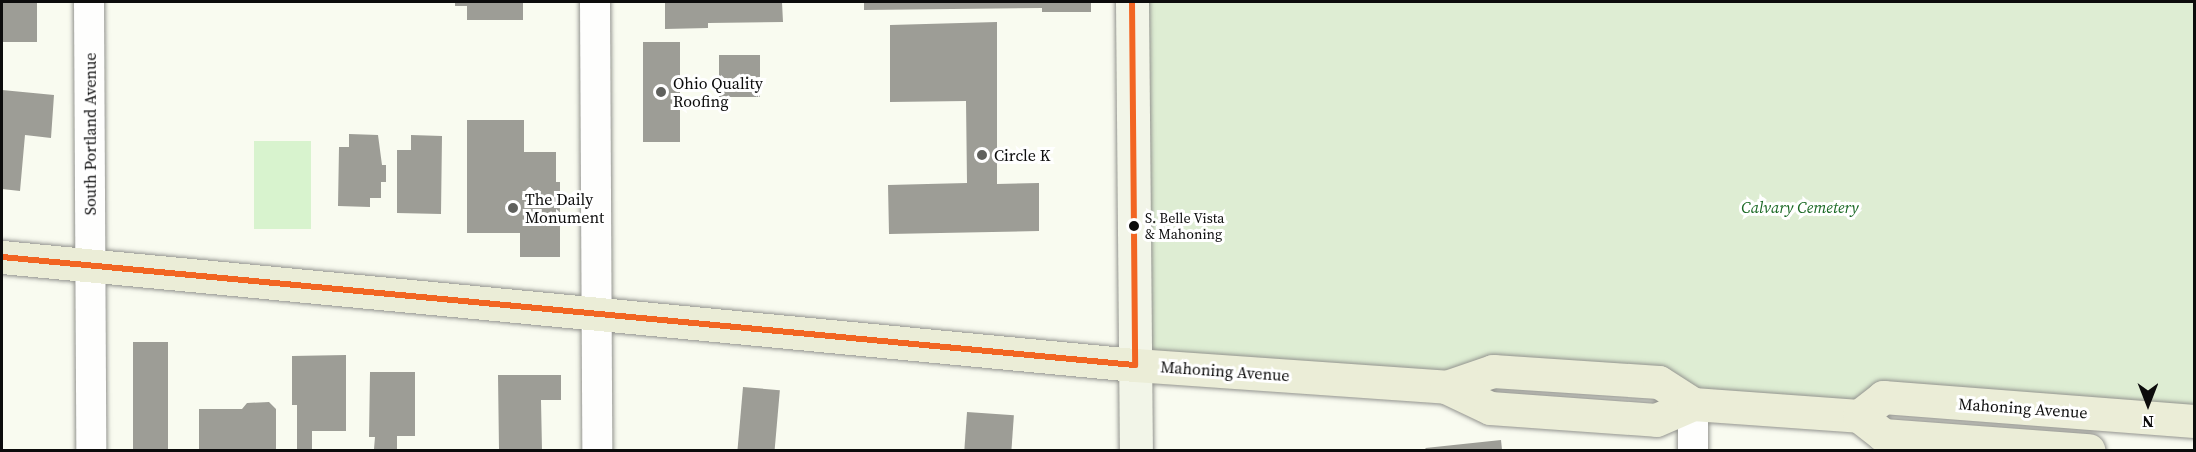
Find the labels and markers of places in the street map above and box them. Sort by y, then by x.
place label: Ohio Quality Roofing [673,73,763,111]
marker: Ohio Quality Roofing [654,85,668,99]
place label: Circle K [994,145,1050,165]
marker: Circle K [975,148,989,162]
place label: The Daily Monument [525,189,604,227]
marker: The Daily Monument [506,201,520,215]
place label: S. Belle Vista & Mahoning [1145,210,1225,243]
marker: S. Belle Vista & Mahoning [1128,220,1140,232]

